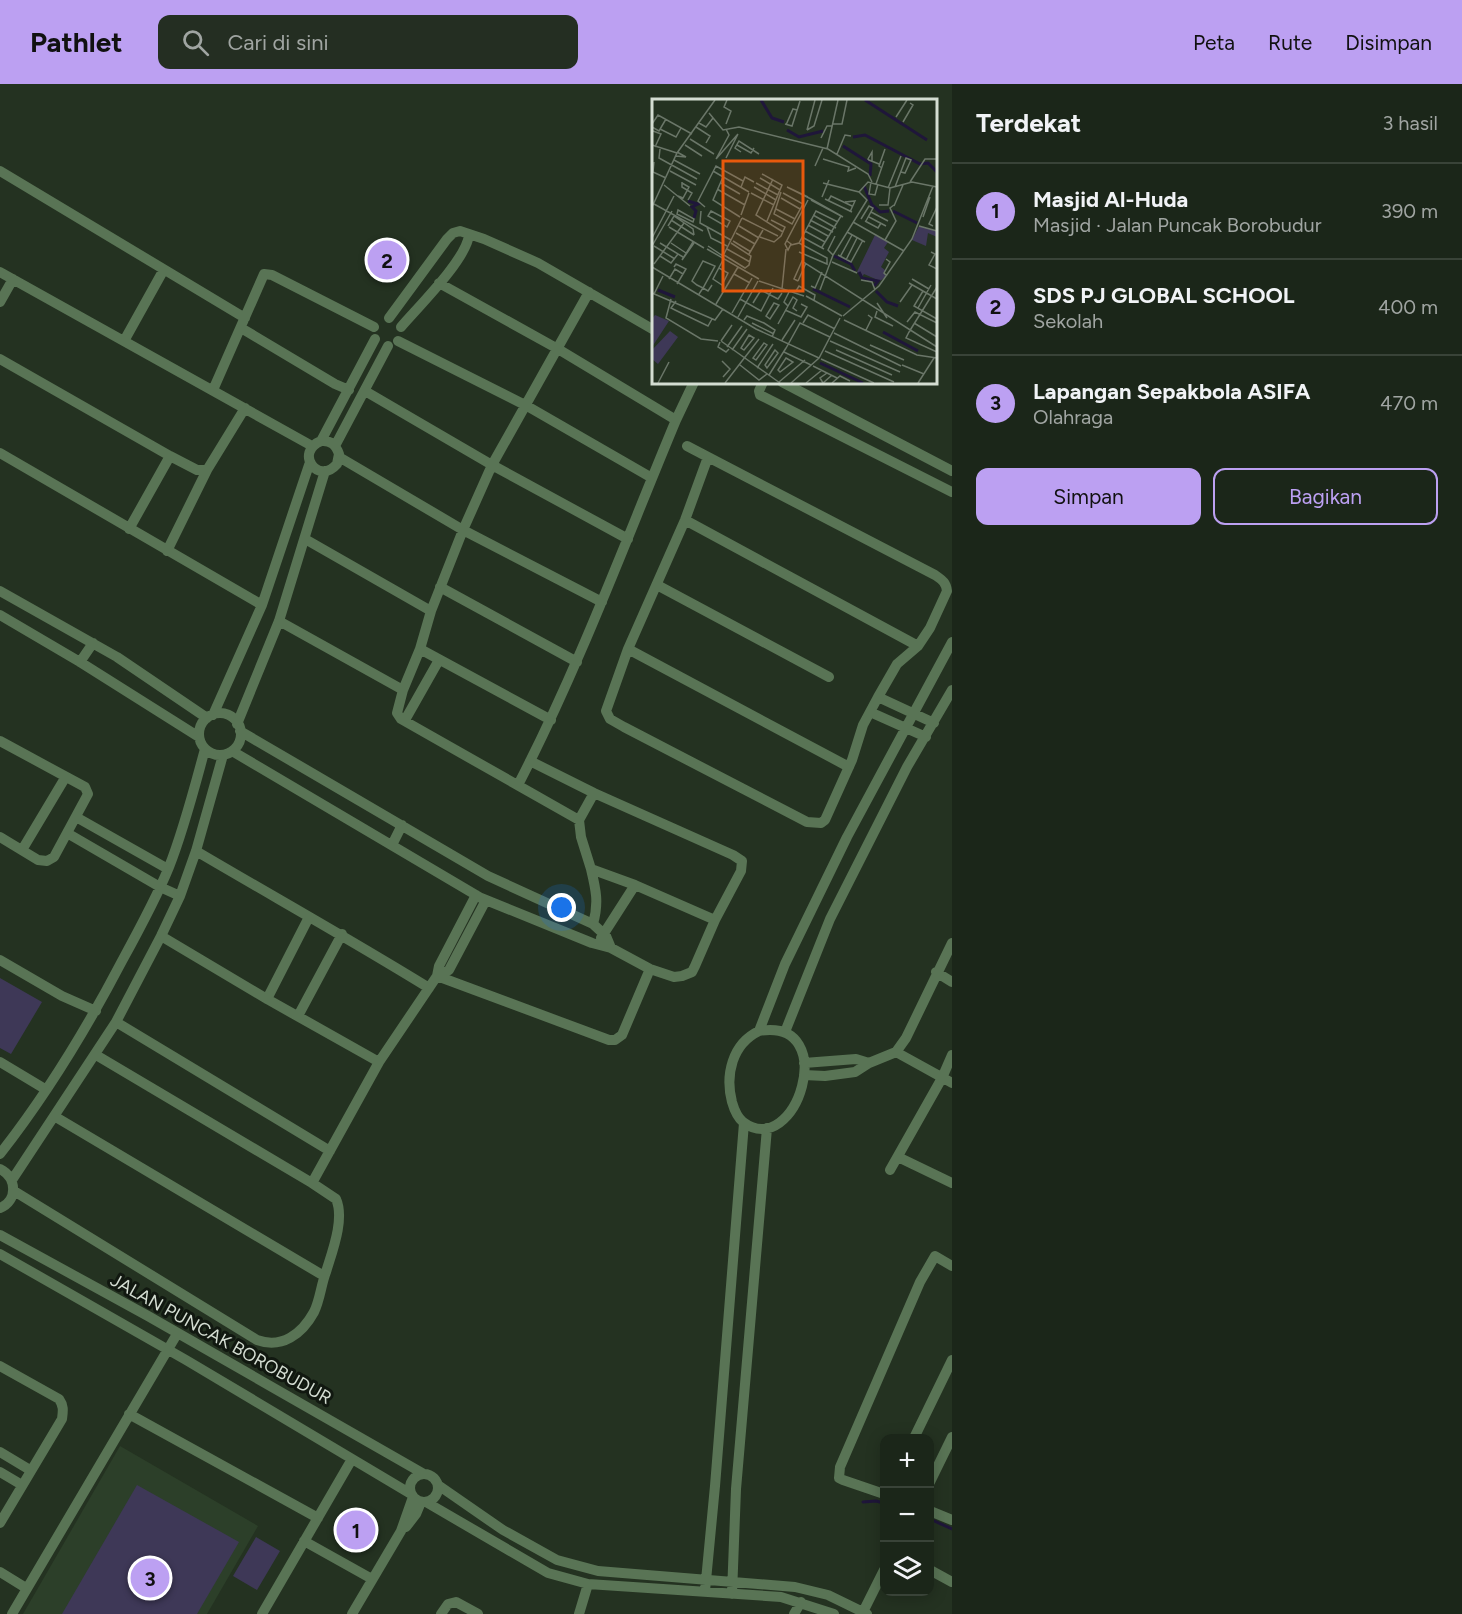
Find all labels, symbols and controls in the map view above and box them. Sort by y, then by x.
search box [158,15,578,69]
text: Pathlet [30,25,122,59]
icon: search [179,26,212,59]
text: Cari di sini [227,29,329,56]
text: Peta [1193,30,1235,55]
text: Rute [1268,30,1312,55]
text: Disimpan [1345,30,1432,55]
inset map [652,99,937,384]
text: Terdekat [976,107,1081,139]
text: 3 hasil [1382,111,1438,135]
text: Masjid Al-Huda [1033,186,1188,213]
text: 1 [991,199,1000,223]
text: 390 m [1381,199,1438,223]
text: Masjid · Jalan Puncak Borobudur [1033,213,1322,237]
pin: 2 [368,238,406,282]
text: SDS PJ GLOBAL SCHOOL [1033,282,1295,309]
text: 2 [990,295,1001,319]
text: 400 m [1378,295,1438,319]
text: Sekolah [1033,309,1103,333]
text: Lapangan Sepakbola ASIFA [1033,378,1311,405]
text: 3 [990,391,1001,415]
text: 470 m [1380,391,1438,415]
text: Olahraga [1033,405,1113,429]
button: Simpan [976,468,1201,525]
button: Bagikan [1213,468,1438,525]
your location [547,893,576,922]
street label: JALAN PUNCAK BOROBUDUR [107,1269,335,1409]
map controls [880,1434,934,1596]
button: + [880,1434,934,1488]
button: − [880,1488,934,1542]
pin: 1 [336,1508,376,1552]
button: layers [880,1542,934,1596]
pin: 3 [130,1556,170,1600]

